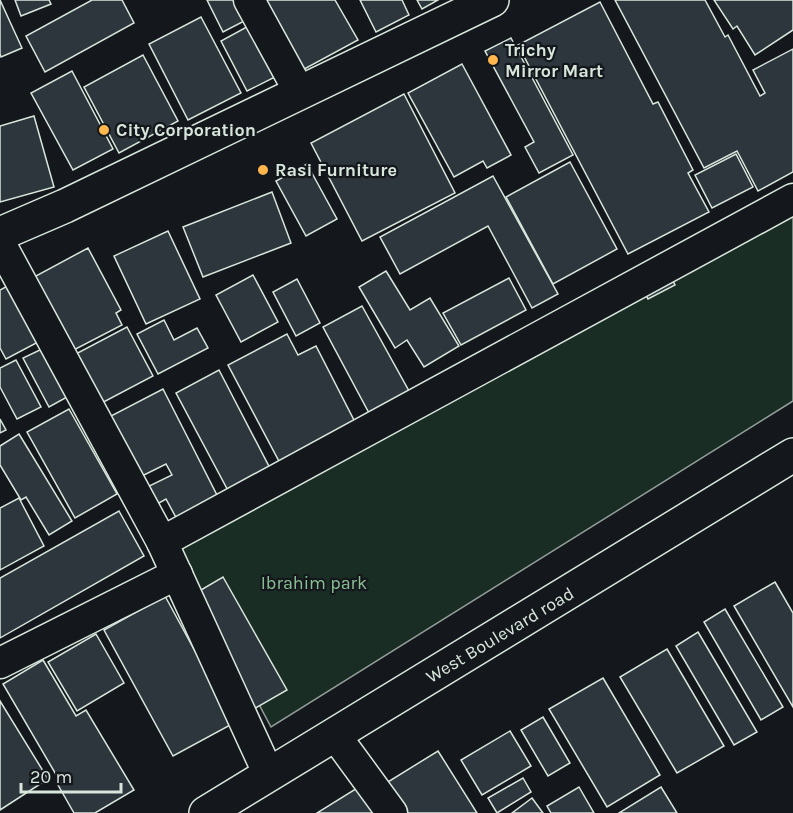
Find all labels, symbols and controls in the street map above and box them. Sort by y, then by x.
place label: Trichy Mirror Mart [505,39,603,82]
marker: Trichy Mirror Mart [486,53,500,67]
place label: City Corporation [116,119,256,141]
marker: City Corporation [97,123,111,137]
place label: Rasi Furniture [275,159,397,181]
marker: Rasi Furniture [256,163,270,177]
park label: Ibrahim park [261,572,367,594]
street label: West Boulevard road [422,582,578,688]
scale bar [21,756,122,794]
text: 20 m [30,766,72,788]

